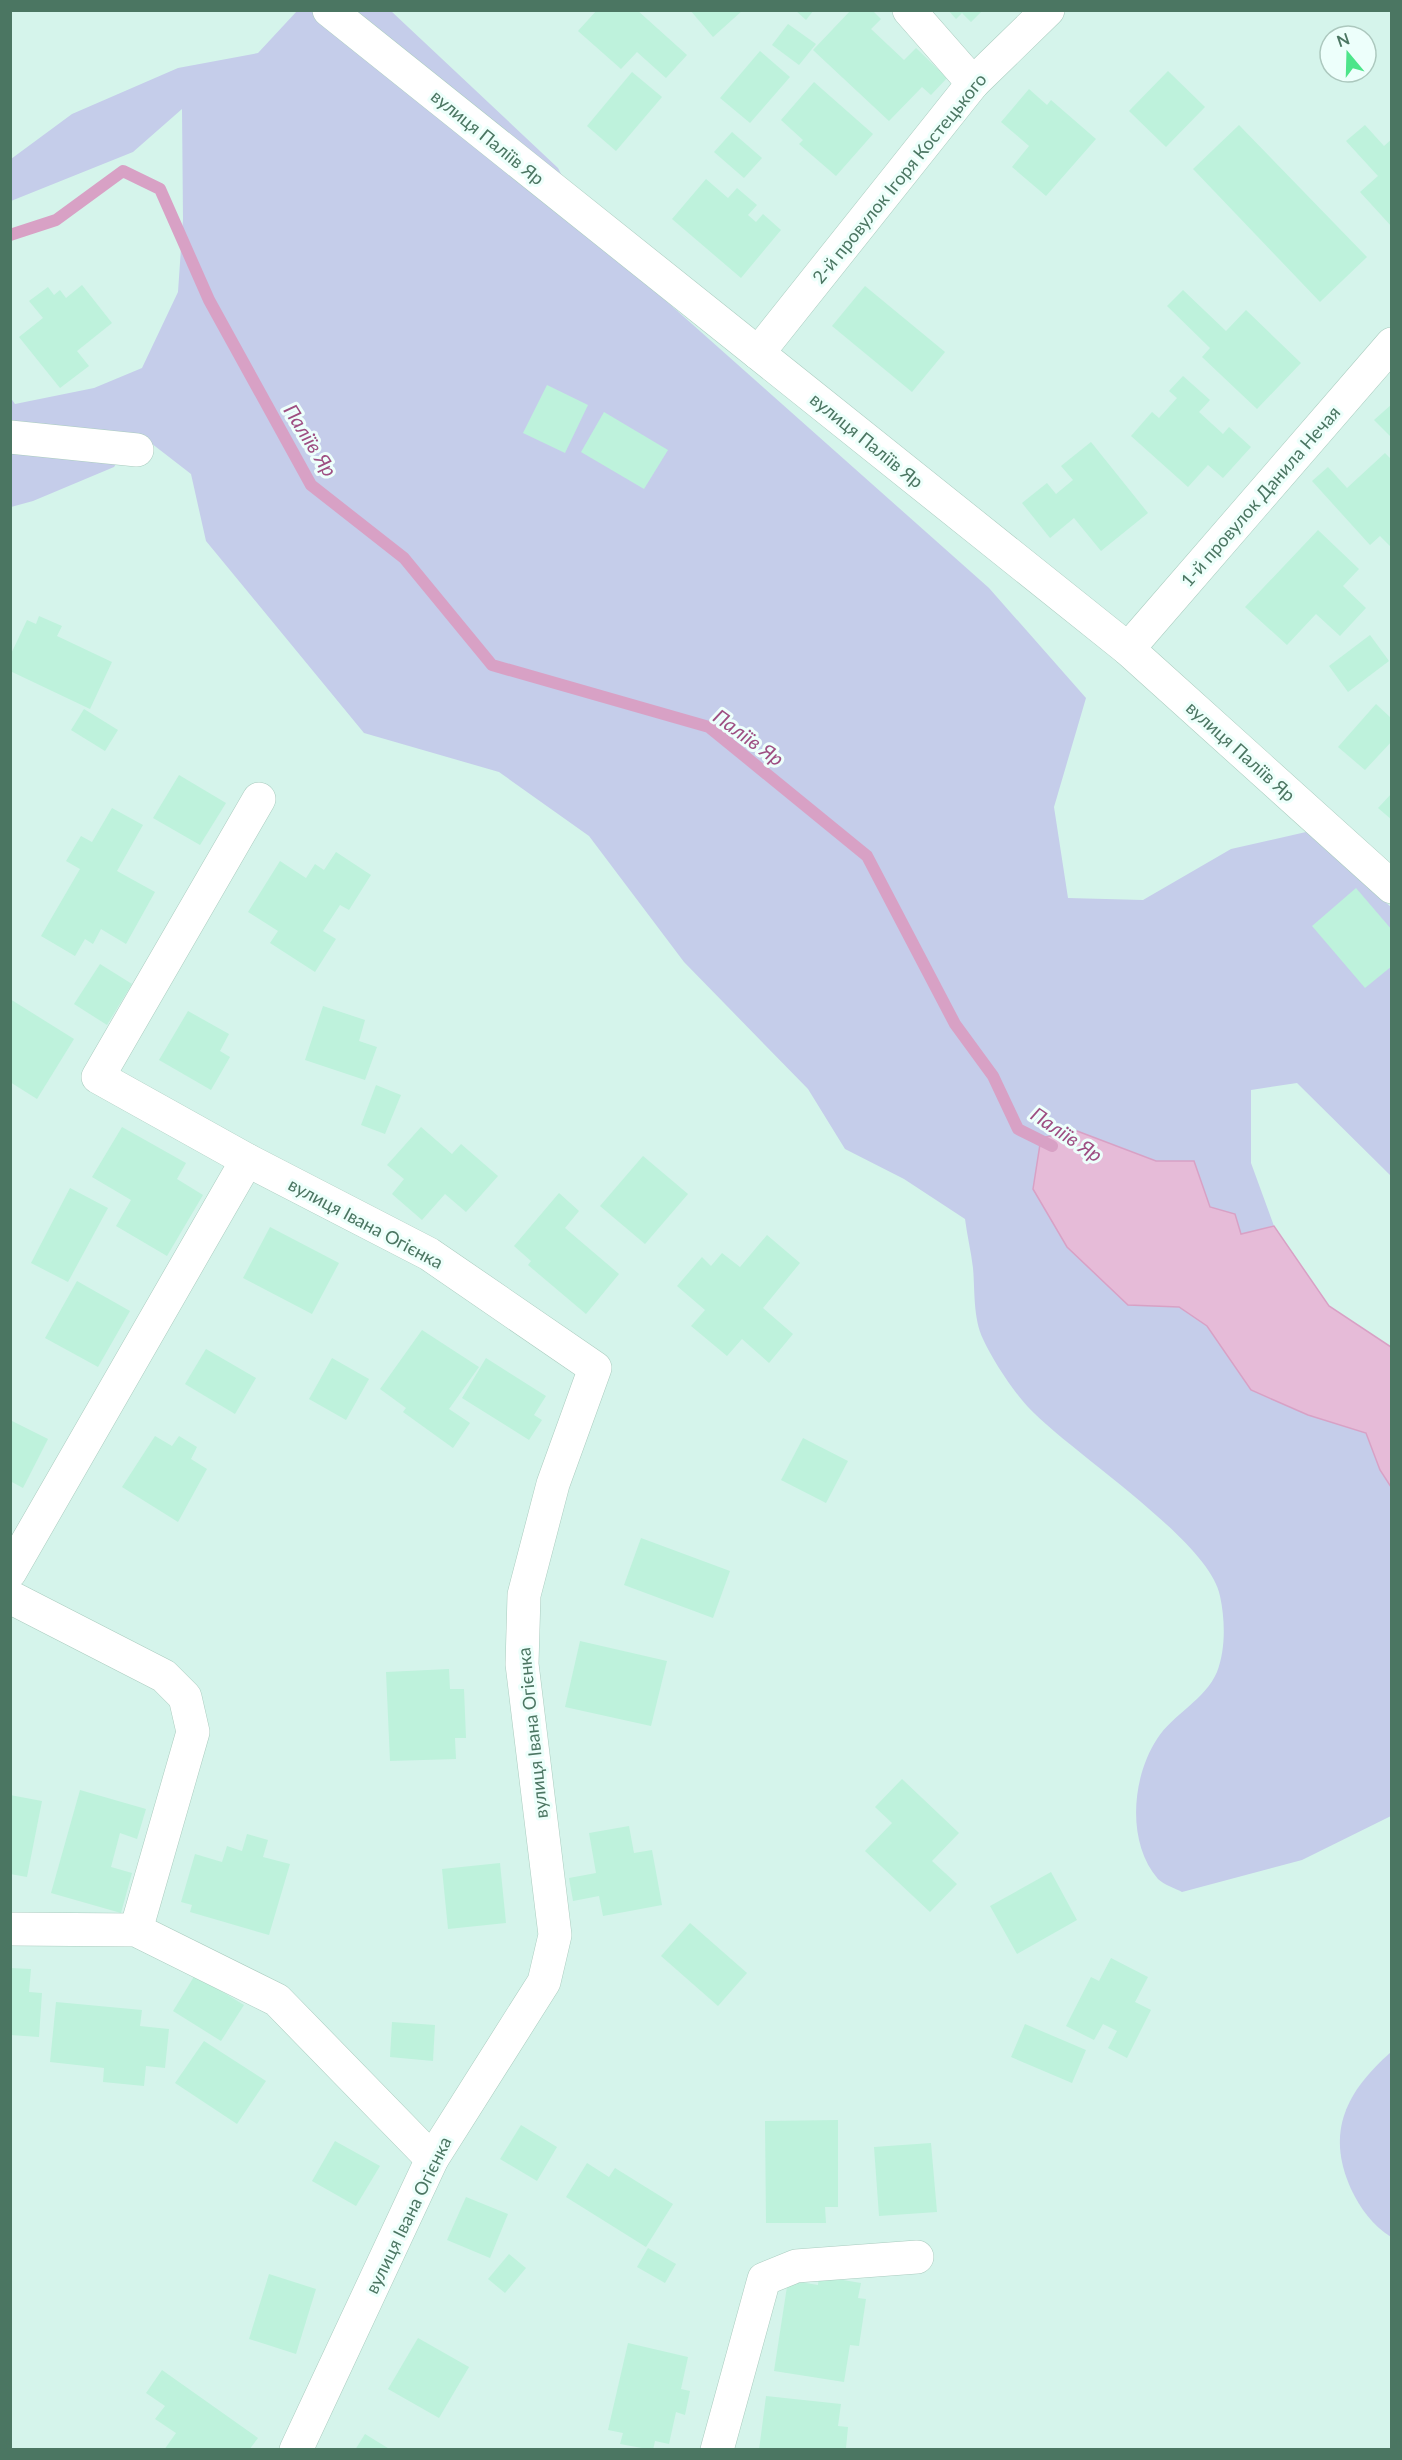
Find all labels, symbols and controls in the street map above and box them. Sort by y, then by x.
north arrow [1318,24,1378,84]
text: N [1334,28,1352,50]
street label: 2-й провулок Ігоря Костецького [807,68,991,288]
street label: вулиця Паліїв Яр [427,85,549,189]
street label: вулиця Паліїв Яр [806,388,928,492]
water label: Паліїв Яр [279,399,343,481]
street label: 1-й провулок Данила Нечая [1176,401,1344,591]
street label: вулиця Паліїв Яр [1182,696,1300,806]
water label: Паліїв Яр [709,704,789,770]
water label: Паліїв Яр [1027,1101,1107,1167]
street label: вулиця Івана Огієнка [285,1173,447,1273]
street label: вулиця Івана Огієнка [512,1646,552,1820]
street label: вулиця Івана Огієнка [360,2133,456,2297]

